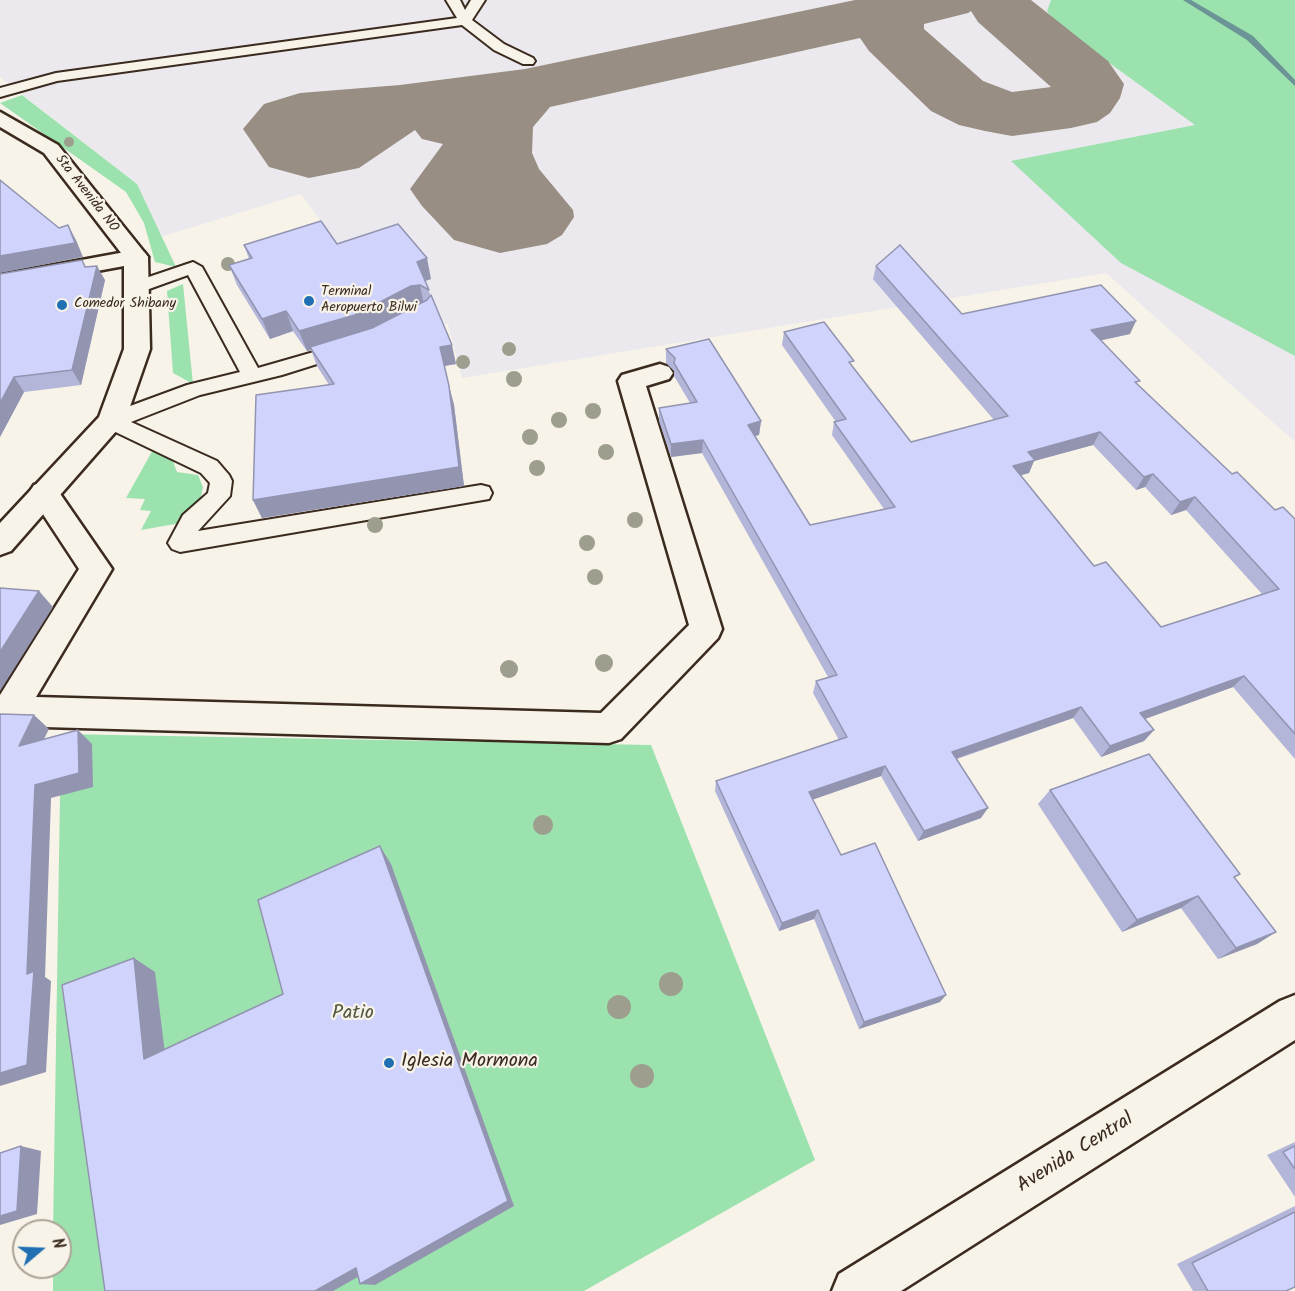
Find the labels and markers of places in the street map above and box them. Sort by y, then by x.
place label: Terminal Aeropuerto Bilwi [321,285,417,318]
marker: Terminal Aeropuerto Bilwi [302,294,316,308]
place label: Comedor Shibany [74,297,176,313]
marker: Comedor Shibany [55,298,69,312]
place label: Iglesia Mormona [401,1051,538,1075]
marker: Iglesia Mormona [382,1056,396,1070]

